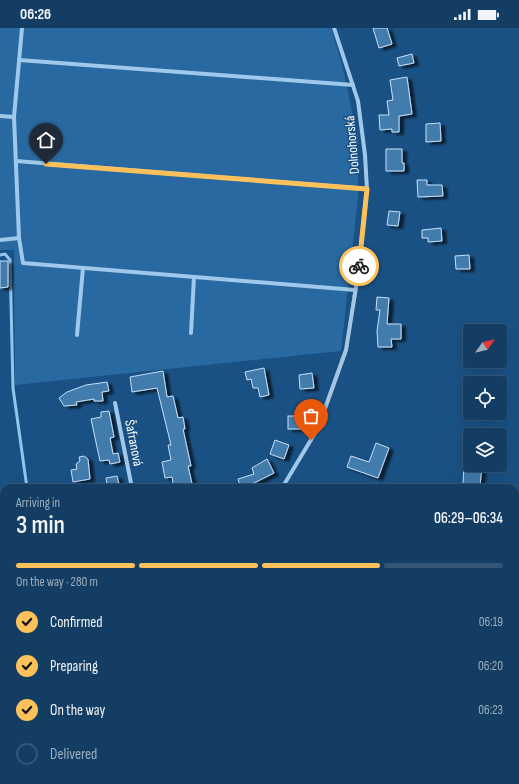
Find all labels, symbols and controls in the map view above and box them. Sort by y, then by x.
text: 06:26 [20,5,51,24]
street label: Dolnohorská [341,115,363,175]
pin [29,123,63,164]
icon: home [35,129,57,151]
courier [339,246,379,286]
icon: bike [348,255,370,277]
north arrow [463,324,507,368]
map controls [463,324,507,472]
button: locate [463,376,507,420]
pin [294,399,328,440]
icon: bag [300,405,322,427]
street label: Šafranová [121,418,147,468]
button: layers [463,428,507,472]
text: Arriving in [16,495,60,511]
text: 06:29–06:34 [434,509,503,528]
text: 3 min [16,510,65,541]
text: On the way · 280 m [16,574,98,590]
icon: check [16,611,38,633]
text: Confirmed [50,613,103,632]
text: 06:19 [479,614,503,630]
icon: check [16,655,38,677]
text: Preparing [50,657,98,676]
text: 06:20 [478,658,503,674]
icon: check [16,699,38,721]
text: On the way [50,701,105,720]
text: 06:23 [478,702,503,718]
text: Delivered [50,745,97,764]

